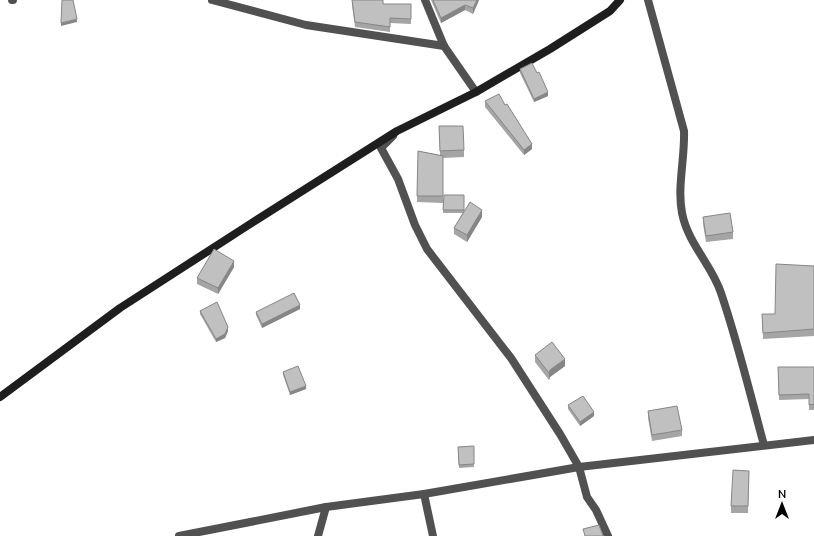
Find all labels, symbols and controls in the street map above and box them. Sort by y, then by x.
north arrow [762,484,802,524]
text: N [778,487,786,502]

